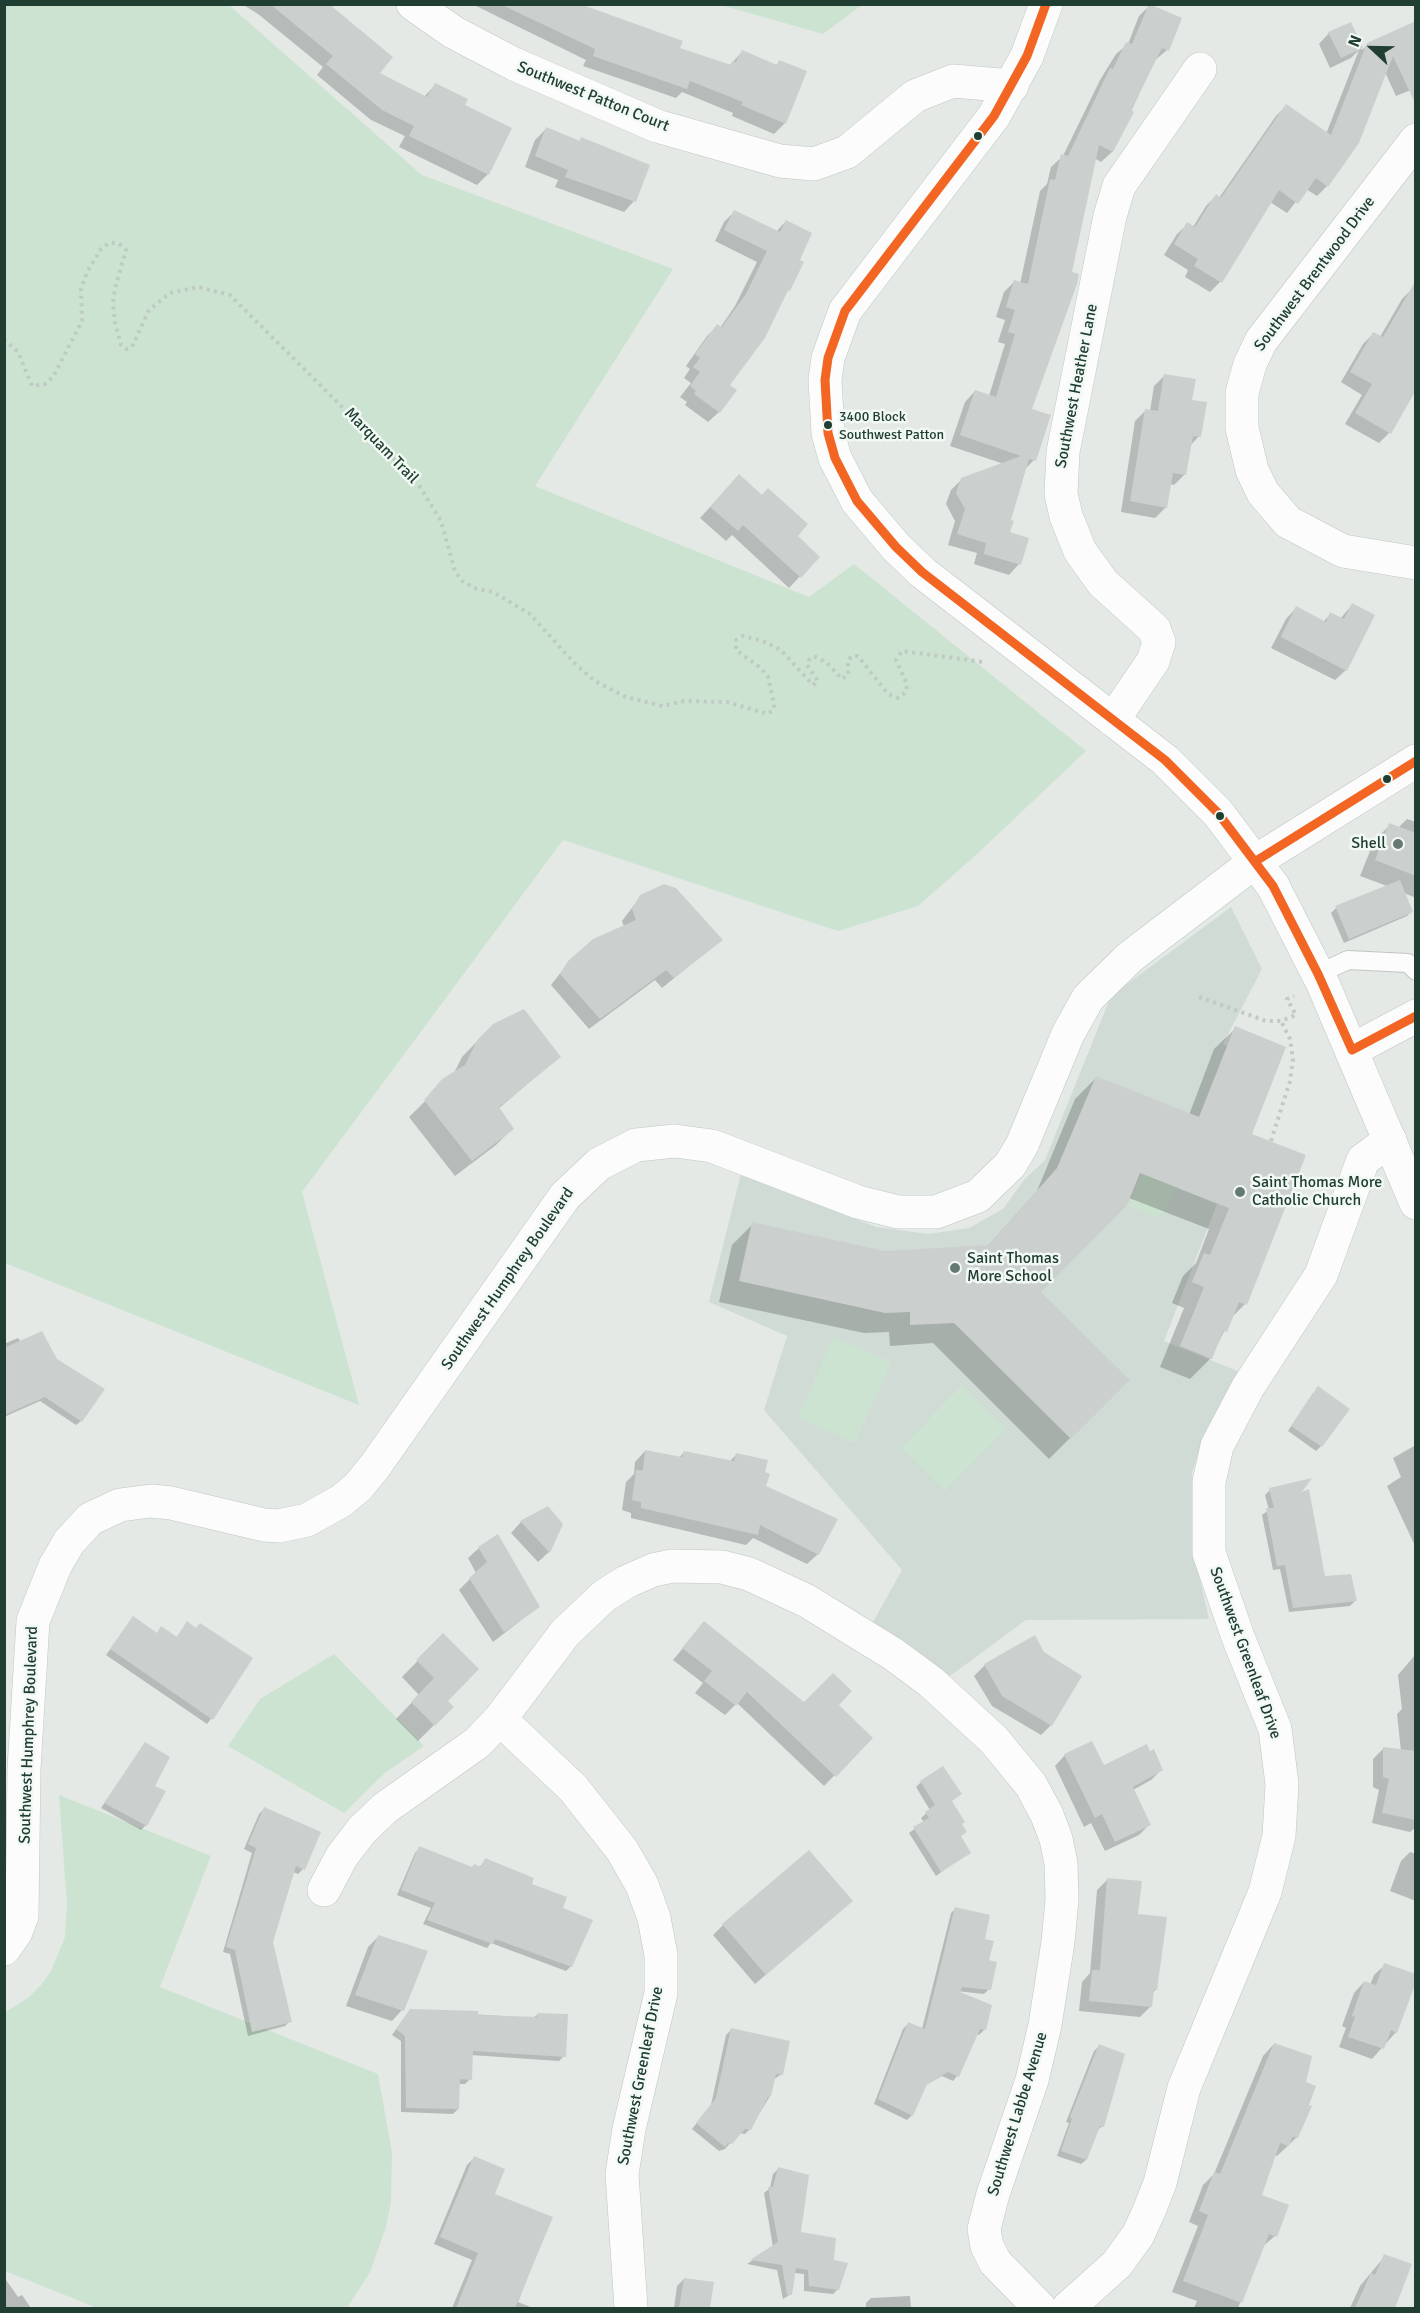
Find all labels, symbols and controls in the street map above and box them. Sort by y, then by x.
north arrow [1342,18,1402,78]
text: N [1344,32,1367,50]
street label: Southwest Patton Court [514,58,672,136]
unlabelled marker [972,130,984,142]
street label: Southwest Brentwood Drive [1251,193,1379,355]
street label: Southwest Heather Lane [1052,302,1102,470]
street label: Marquam Trail [340,404,422,488]
place label: 3400 Block Southwest Patton [839,409,944,442]
marker: 3400 Block Southwest Patton [822,419,834,431]
unlabelled marker [1381,773,1393,785]
unlabelled marker [1214,810,1226,822]
place label: Shell [1351,834,1386,854]
marker: Shell [1391,837,1405,851]
place label: Saint Thomas More Catholic Church [1252,1173,1382,1211]
street label: Southwest Humphrey Boulevard [438,1184,578,1374]
marker: Saint Thomas More Catholic Church [1233,1185,1247,1199]
place label: Saint Thomas More School [967,1249,1059,1287]
marker: Saint Thomas More School [948,1261,962,1275]
street label: Southwest Greenleaf Drive [1205,1564,1285,1742]
street label: Southwest Humphrey Boulevard [16,1626,42,1844]
street label: Southwest Greenleaf Drive [614,1985,668,2167]
street label: Southwest Labbe Avenue [984,2030,1052,2198]

